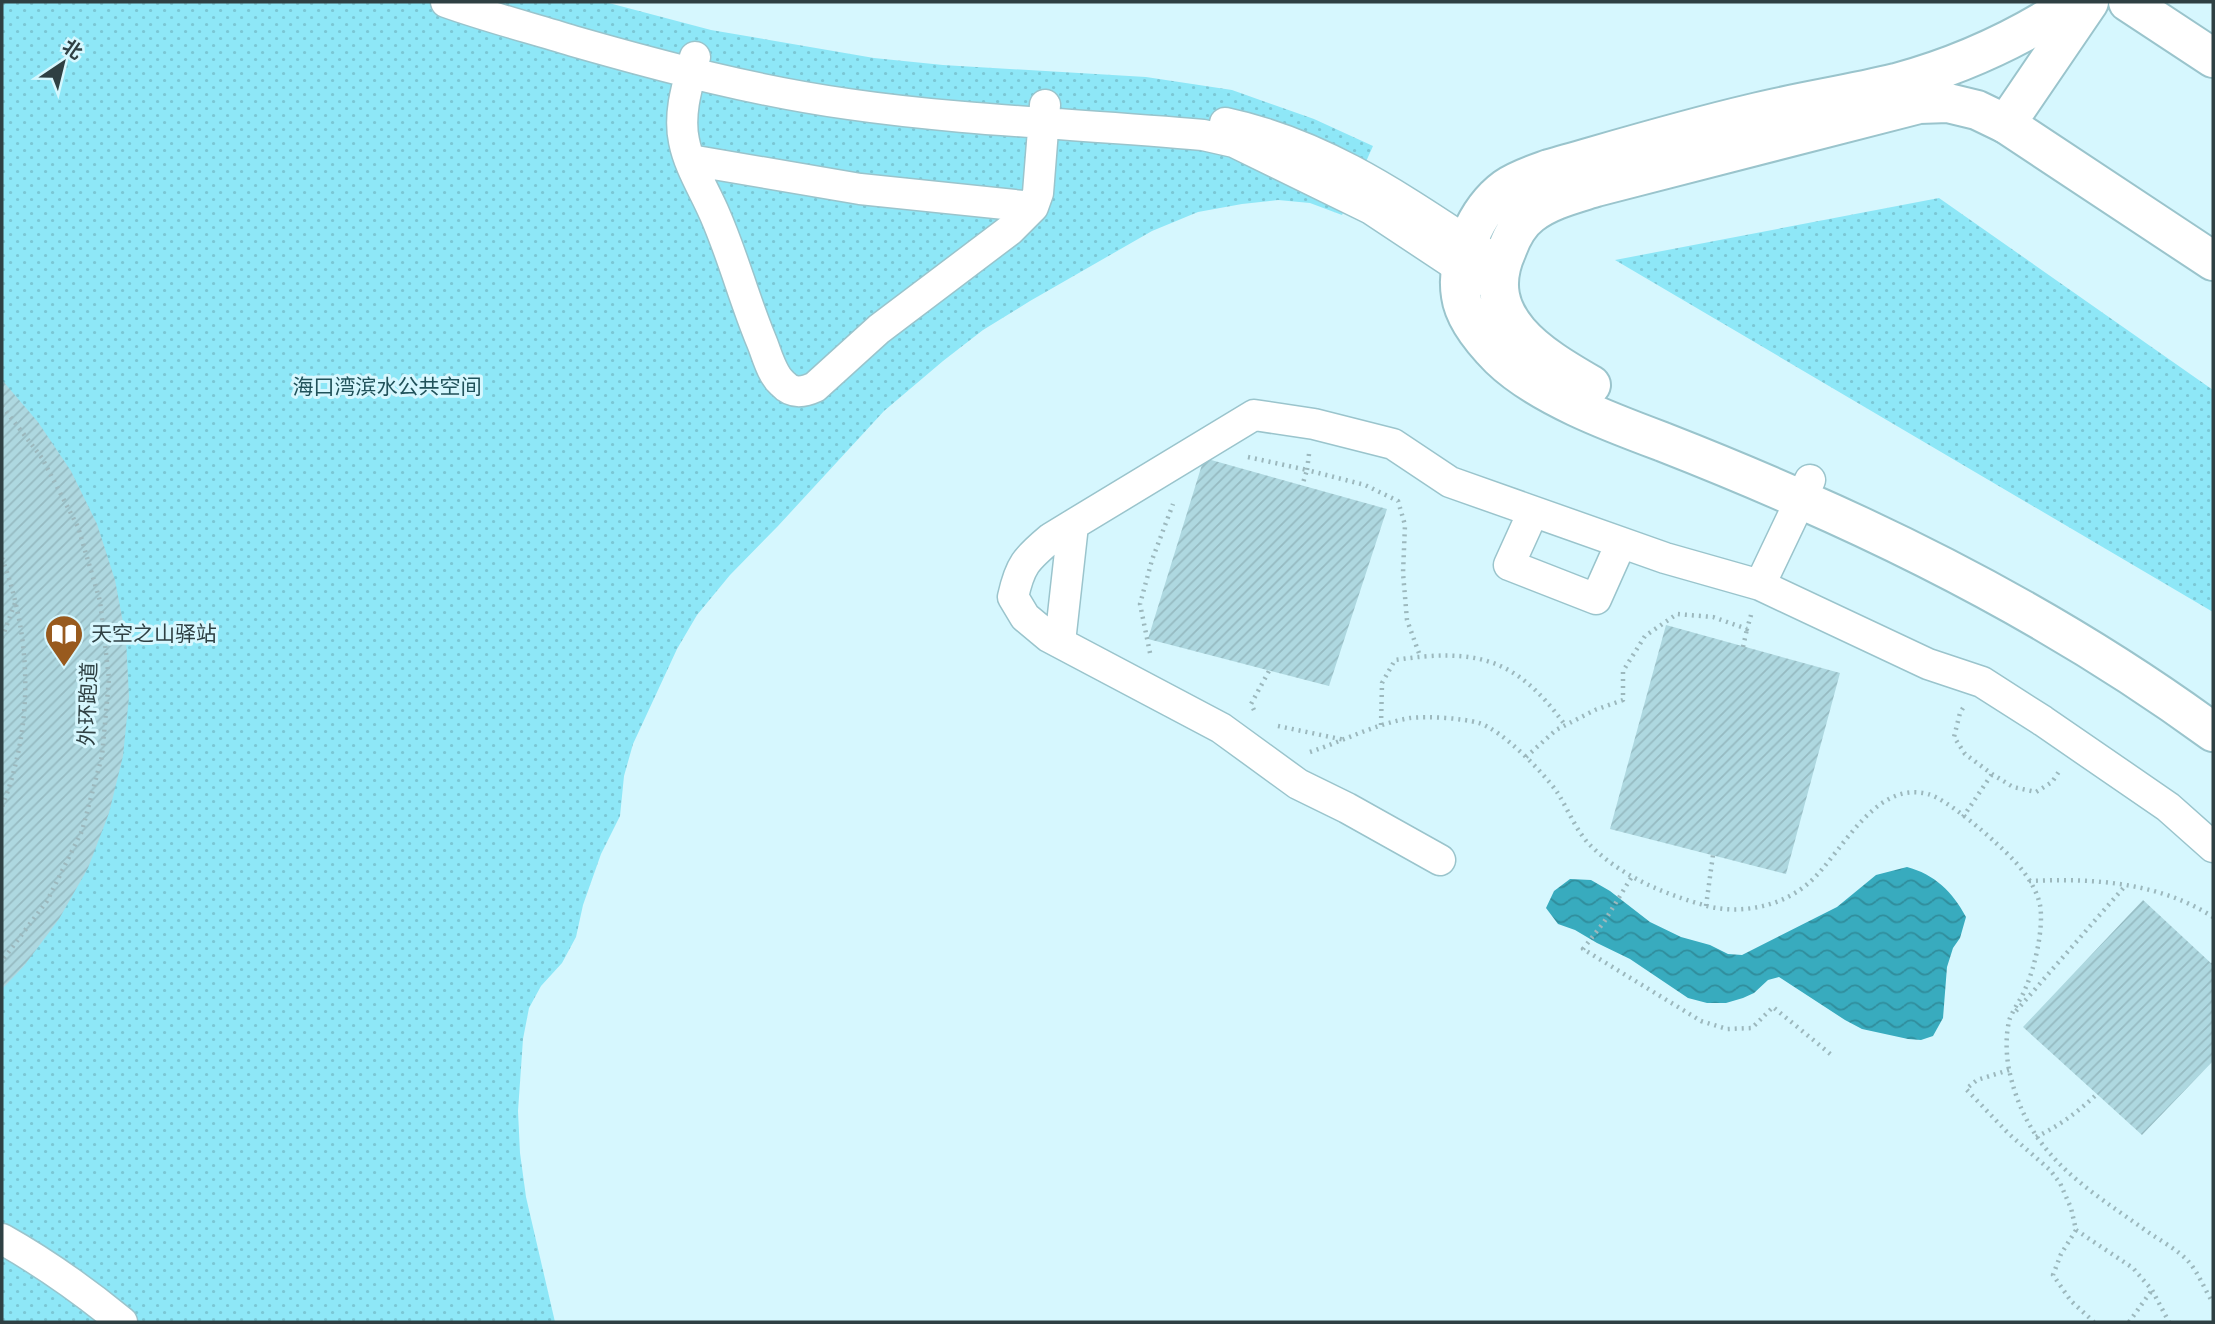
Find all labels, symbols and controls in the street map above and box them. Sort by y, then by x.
north arrow [28,28,98,98]
text: 北 [59,34,87,64]
park label: 海口湾滨水公共空间 [293,373,482,399]
library icon: 天空之山驿站 [43,613,85,668]
place label: 天空之山驿站 [91,620,217,646]
street label: 外环跑道 [73,662,101,746]

